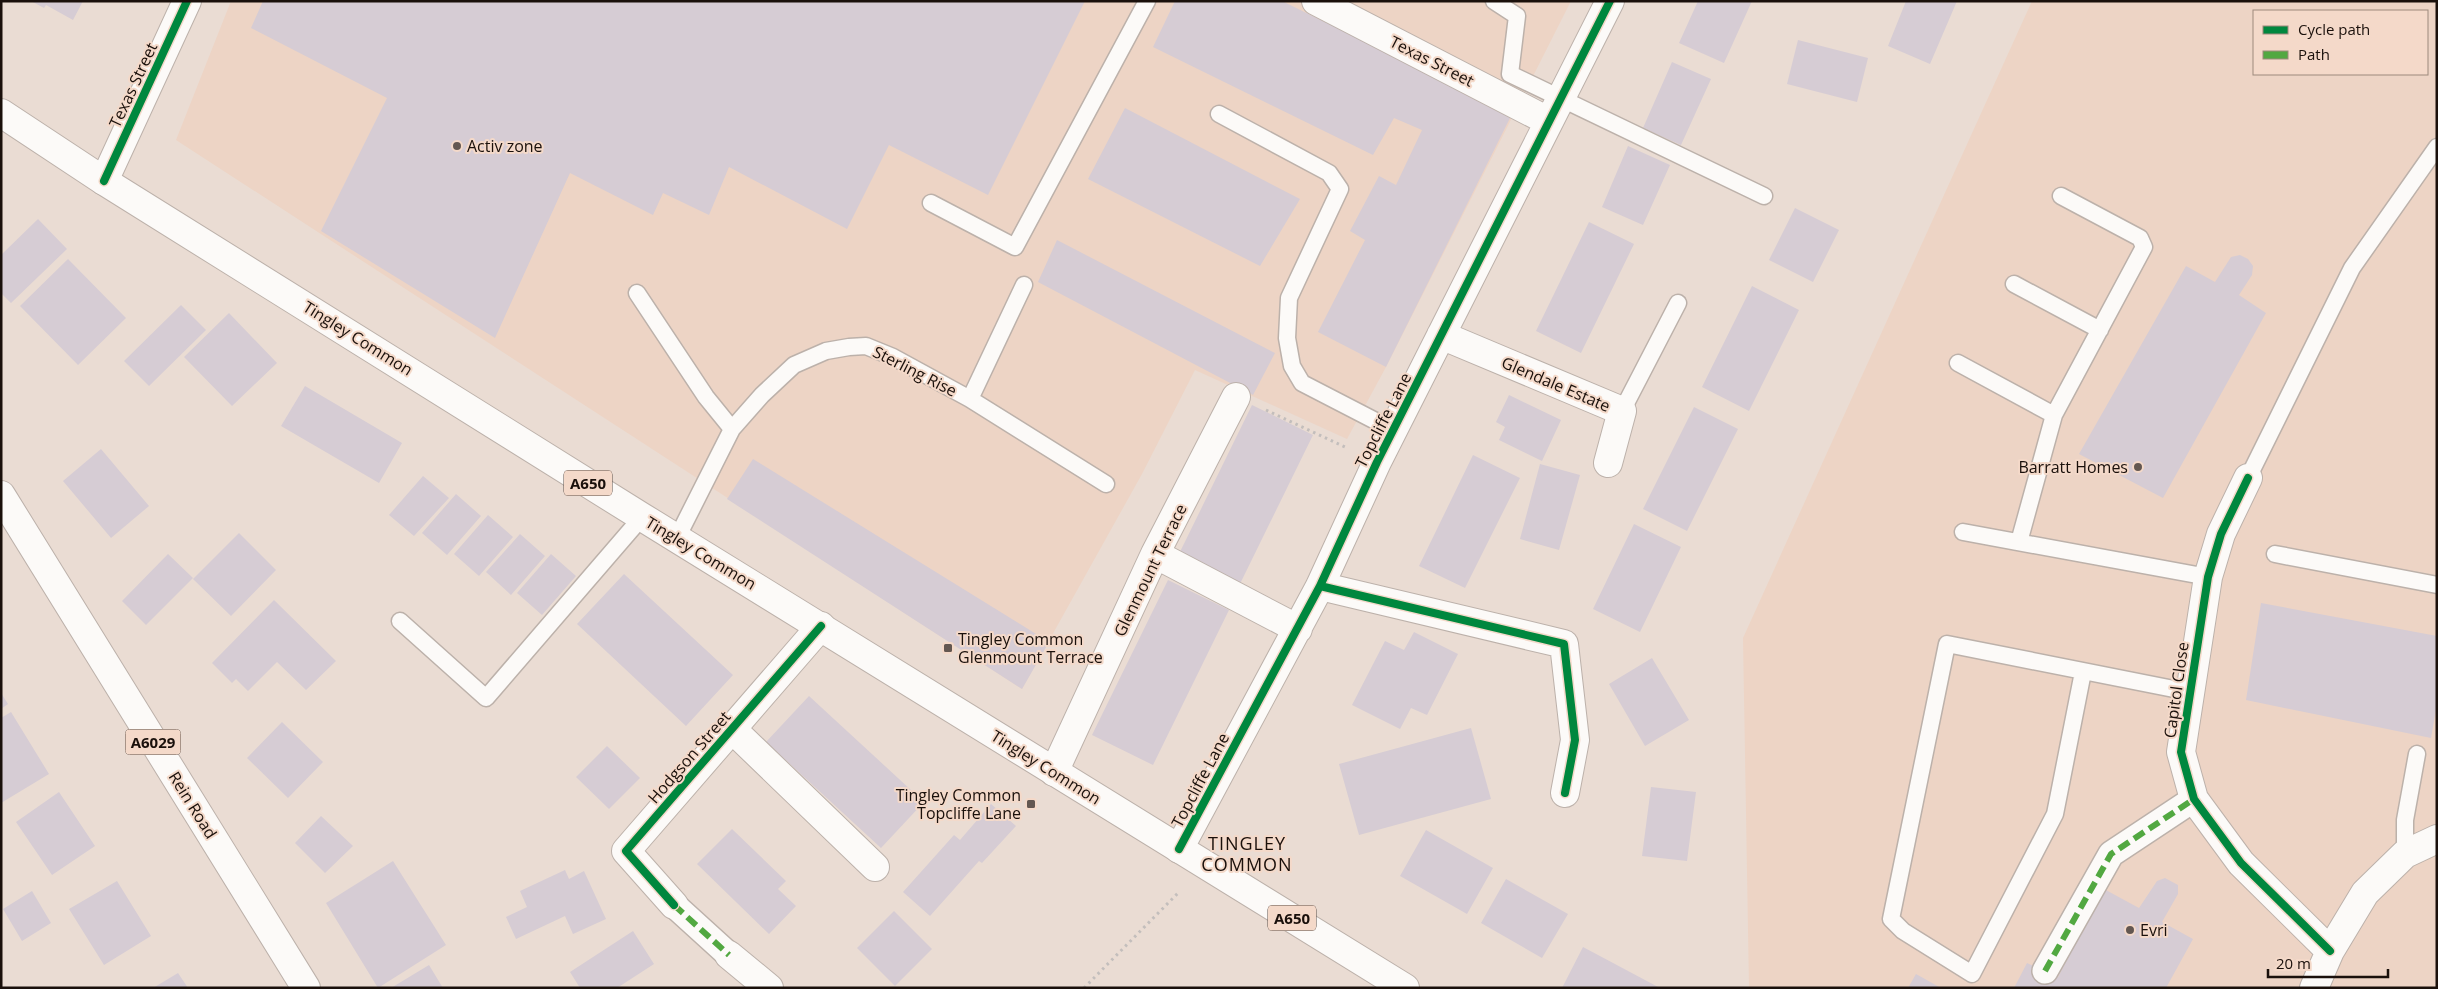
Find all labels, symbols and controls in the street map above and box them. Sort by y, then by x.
legend [2253,10,2428,75]
text: Cycle path [2298,19,2370,39]
street label: Texas Street [1386,30,1478,92]
street label: Texas Street [104,39,162,131]
text: Path [2298,44,2330,64]
place label: Activ zone [467,135,543,157]
marker: Activ zone [451,140,463,152]
street label: Tingley Common [299,295,417,381]
street label: Sterling Rise [869,340,961,402]
street label: Glendale Estate [1498,351,1614,417]
street label: Topcliffe Lane [1350,369,1416,471]
place label: Barratt Homes [2018,456,2128,478]
marker: Barratt Homes [2132,461,2144,473]
road number: A650 [564,470,612,496]
street label: Glenmount Terrace [1108,500,1192,640]
street label: Tingley Common [642,511,760,595]
place label: Tingley Common Glenmount Terrace [958,628,1103,668]
street label: Capitol Close [2158,641,2194,739]
marker: Tingley Common Glenmount Terrace [942,642,954,654]
street label: Hodgson Street [643,706,735,808]
street label: Tingley Common [987,724,1105,810]
street label: Topcliffe Lane [1166,729,1234,831]
road number: A6029 [126,730,180,754]
street label: Rein Road [164,767,222,843]
place label: Tingley Common Topcliffe Lane [896,784,1021,824]
marker: Tingley Common Topcliffe Lane [1025,798,1037,810]
district label: TINGLEY COMMON [1201,831,1293,876]
road number: A650 [1268,906,1316,930]
place label: Evri [2140,919,2167,941]
marker: Evri [2124,924,2136,936]
scale bar [2268,946,2388,978]
text: 20 m [2276,953,2311,973]

